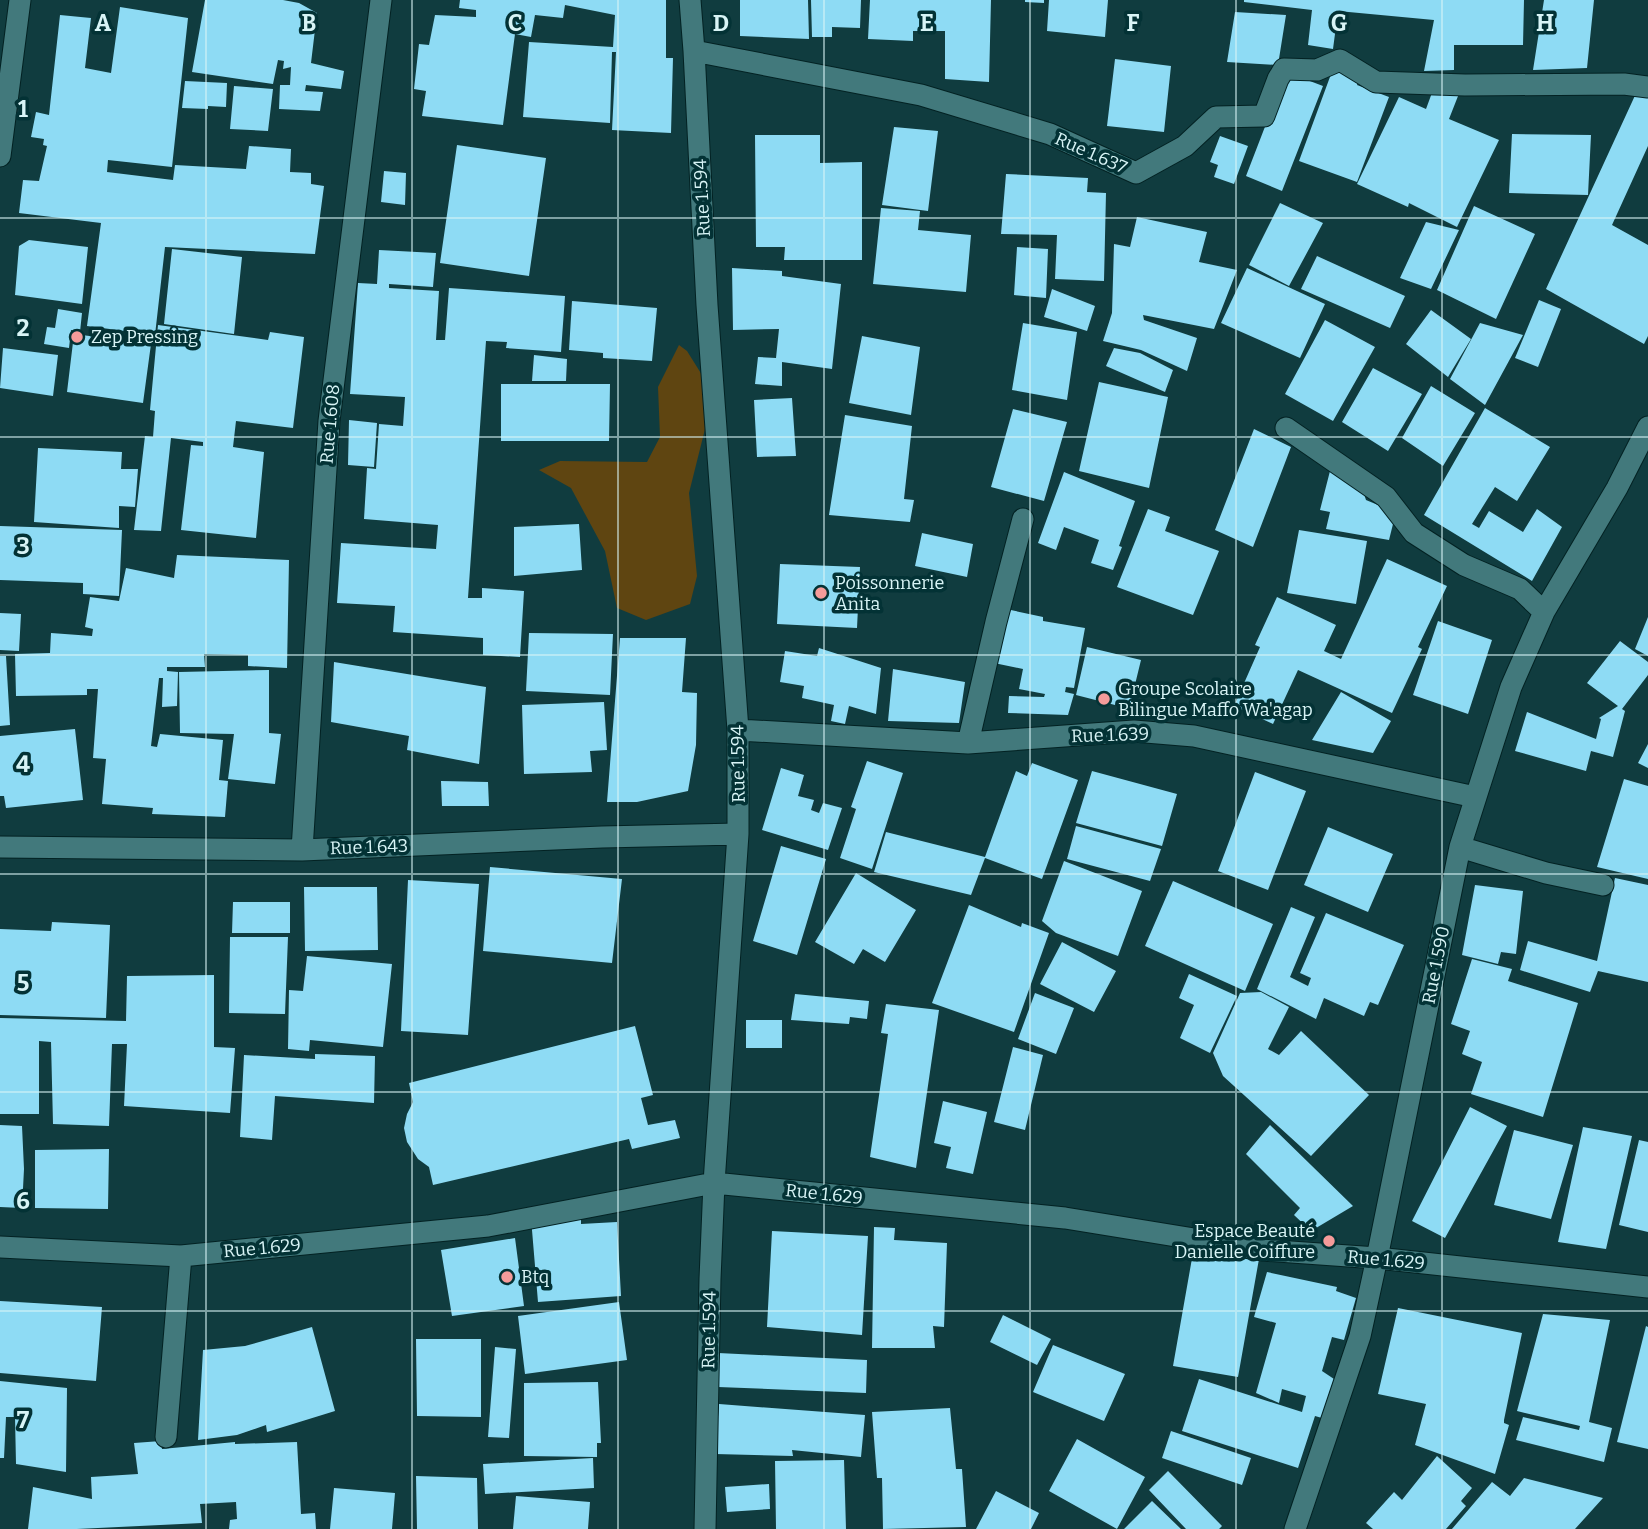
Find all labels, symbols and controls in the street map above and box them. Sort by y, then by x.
text: A [95,9,112,37]
text: B [302,9,316,37]
text: C [508,9,522,37]
text: D [713,9,729,37]
text: E [920,9,934,37]
text: F [1127,9,1140,37]
text: G [1331,9,1348,37]
text: H [1536,9,1554,37]
text: 1 [18,95,28,123]
street label: Rue 1.637 [1052,127,1130,179]
street label: Rue 1.594 [689,158,715,237]
text: 2 [17,314,30,342]
place label: Zep Pressing [91,326,198,348]
marker: Zep Pressing [69,329,85,345]
street label: Rue 1.608 [316,383,344,465]
text: 3 [16,532,30,560]
place label: Poissonnerie Anita [835,572,944,615]
marker: Poissonnerie Anita [813,585,829,601]
place label: Groupe Scolaire Bilingue Maffo Wa'agap [1118,678,1313,721]
marker: Groupe Scolaire Bilingue Maffo Wa'agap [1096,691,1112,707]
street label: Rue 1.639 [1071,723,1149,747]
street label: Rue 1.594 [726,724,750,803]
text: 4 [16,750,30,778]
street label: Rue 1.643 [329,835,409,859]
street label: Rue 1.590 [1418,924,1454,1006]
text: 5 [17,969,29,997]
street label: Rue 1.629 [784,1179,864,1209]
text: 6 [16,1187,30,1215]
place label: Espace Beauté Danielle Coiffure [1175,1220,1315,1263]
marker: Espace Beauté Danielle Coiffure [1321,1233,1337,1249]
street label: Rue 1.629 [222,1234,302,1262]
street label: Rue 1.629 [1346,1246,1426,1274]
place label: Btq [521,1266,550,1288]
marker: Btq [499,1269,515,1285]
street label: Rue 1.594 [697,1290,721,1369]
text: 7 [17,1406,30,1434]

